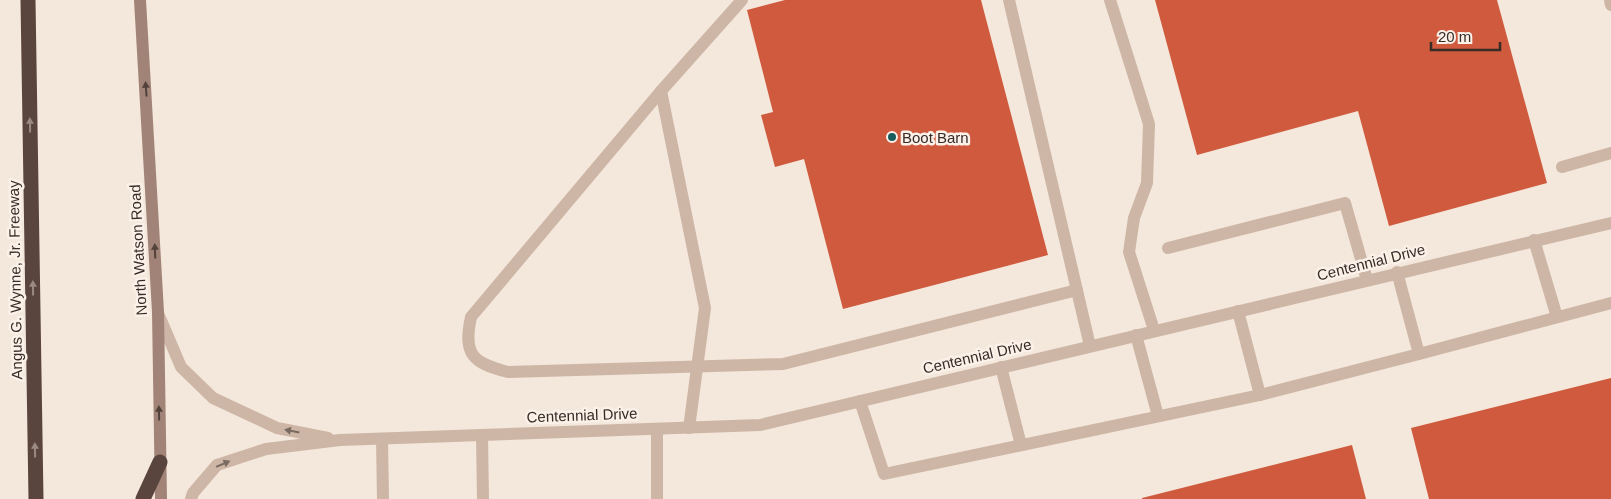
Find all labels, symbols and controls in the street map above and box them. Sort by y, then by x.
scale bar [1431,20,1500,52]
text: 20 m [1438,28,1471,45]
one-way arrow [141,80,149,96]
one-way arrow [26,117,34,133]
place label: Boot Barn [902,129,969,146]
marker: Boot Barn [886,131,898,143]
street label: Angus G. Wynne, Jr. Freeway [5,180,25,380]
street label: North Watson Road [126,184,150,316]
street label: Centennial Drive [1315,240,1427,284]
one-way arrow [151,243,159,259]
one-way arrow [28,280,36,296]
street label: Centennial Drive [921,335,1033,377]
one-way arrow [155,405,163,421]
street label: Centennial Drive [526,405,638,425]
one-way arrow [284,426,300,434]
one-way arrow [31,442,39,458]
one-way arrow [216,460,231,468]

